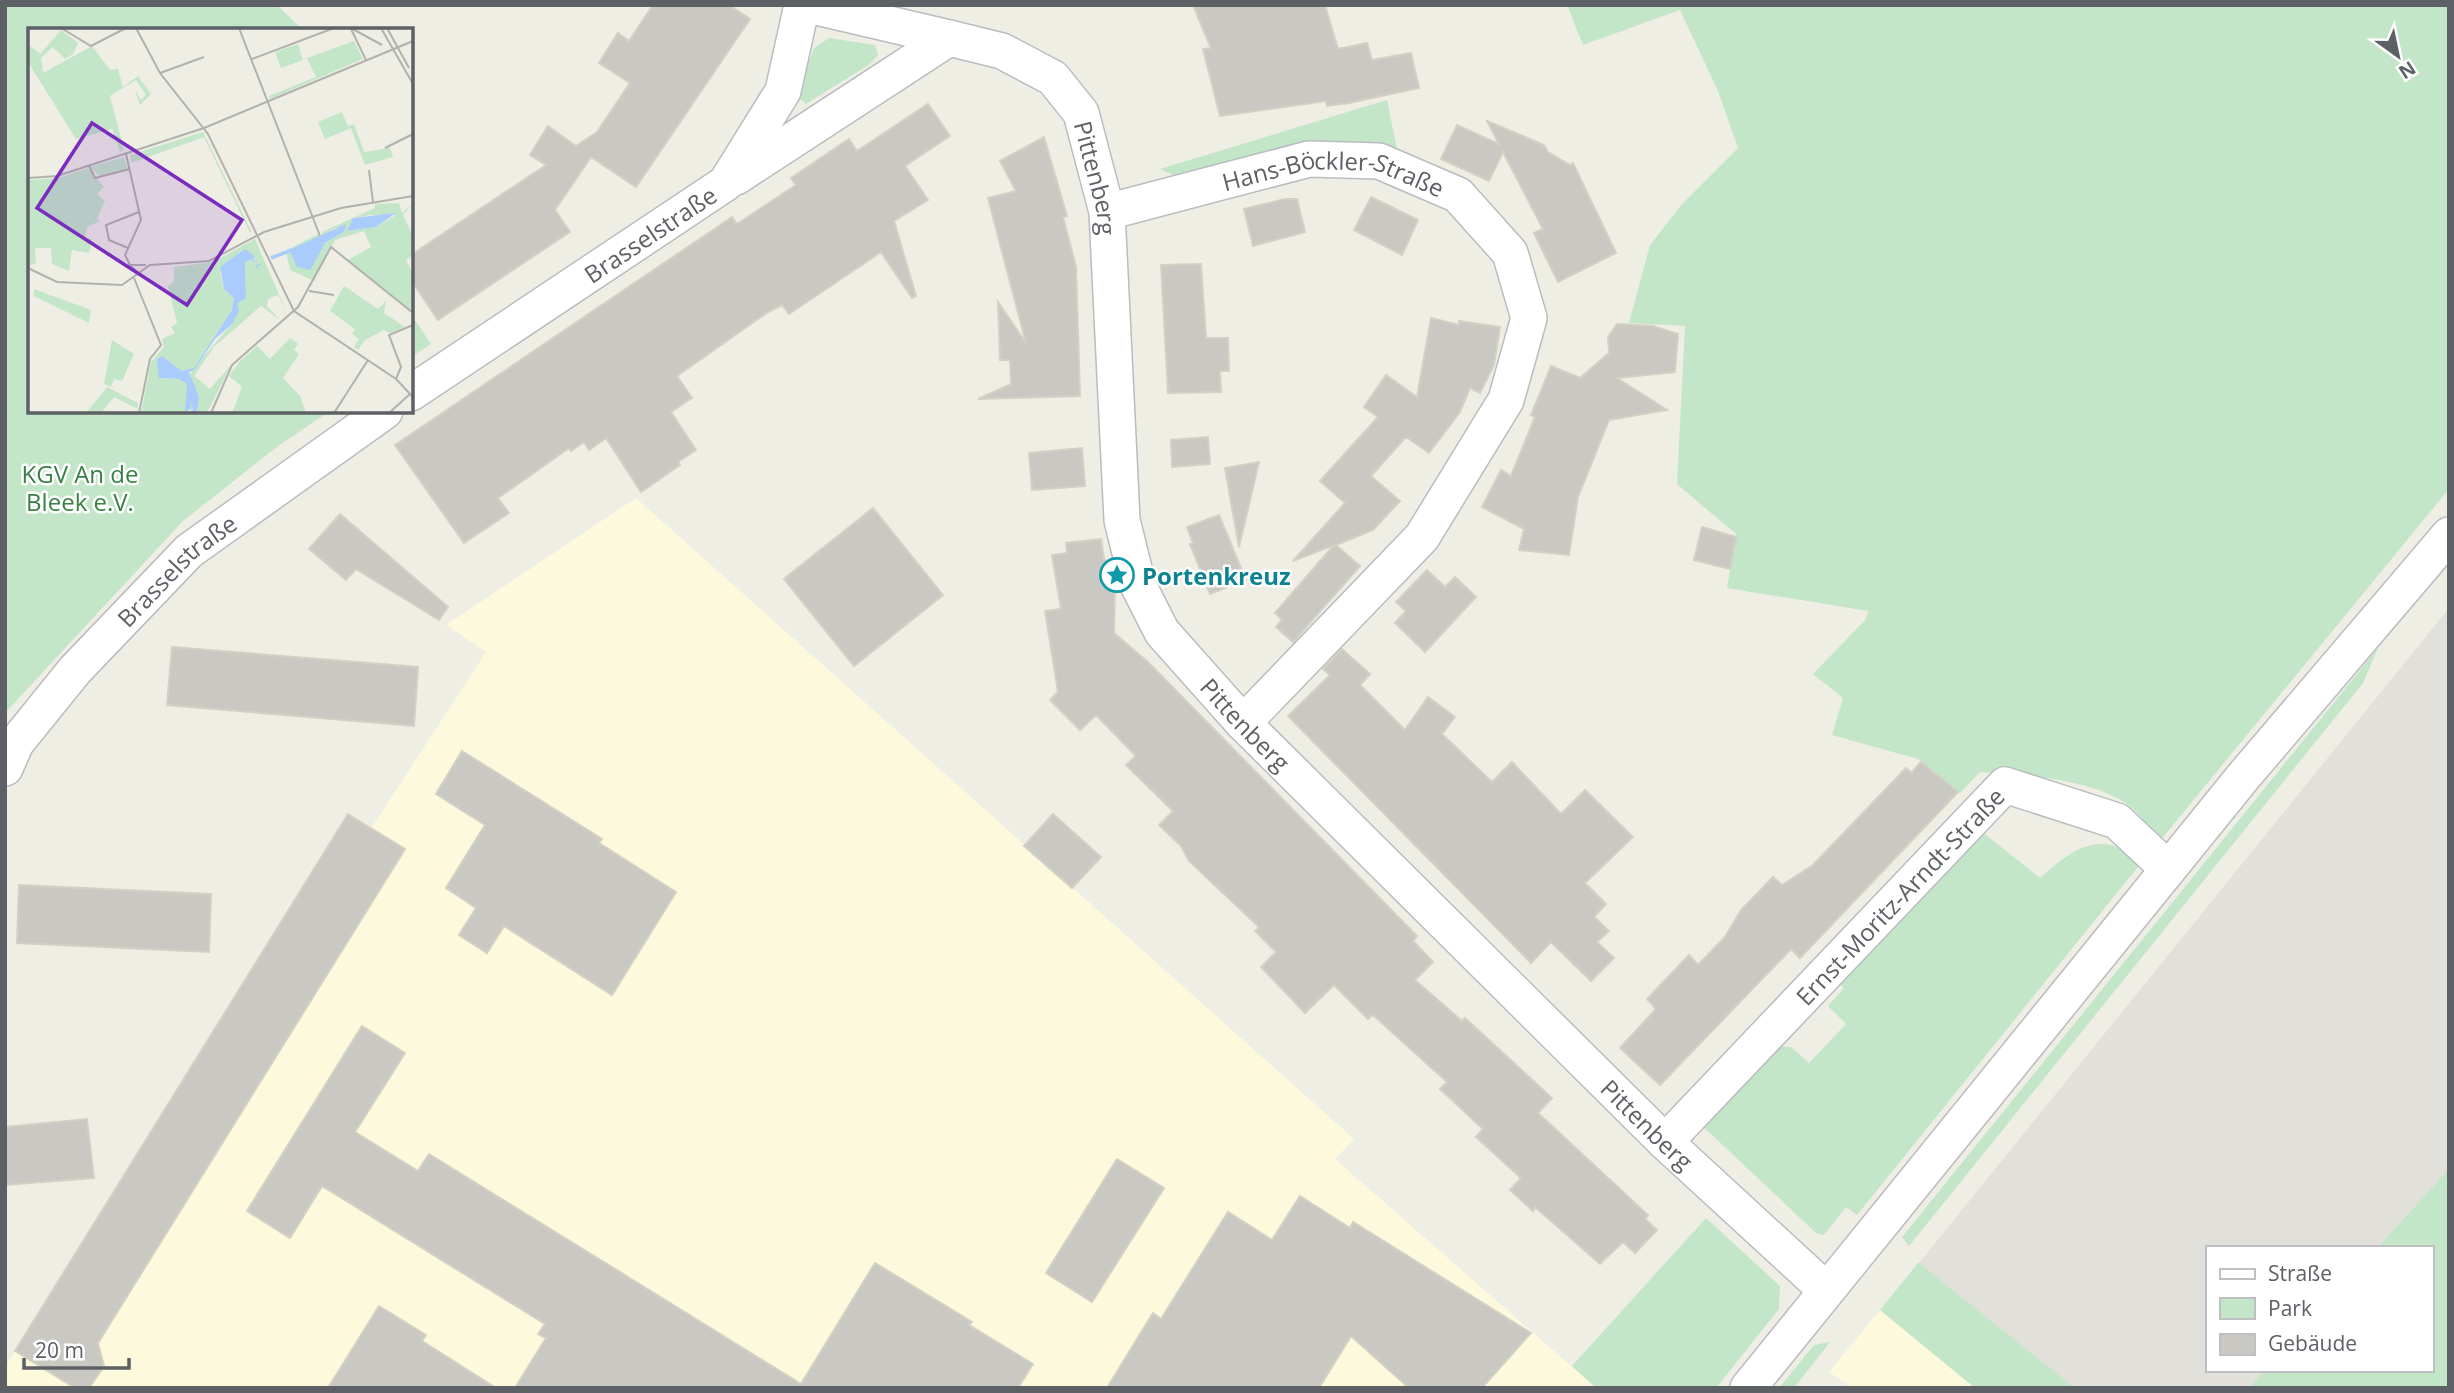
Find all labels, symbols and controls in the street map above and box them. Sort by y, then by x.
north arrow [2363,21,2433,91]
inset map [28,28,413,413]
text: N [2394,55,2421,85]
street label: Pittenberg [1067,117,1125,236]
street label: Hans-Böckler-Straße [1218,142,1450,204]
street label: Brasselstraße [577,178,722,290]
park label: KGV An de Bleek e.V. [22,457,138,518]
street label: Brasselstraße [109,506,243,633]
place icon: Portenkreuz [1098,556,1136,594]
place label: Portenkreuz [1142,559,1291,592]
street label: Pittenberg [1194,670,1298,778]
street label: Ernst-Moritz-Arndt-Straße [1788,780,2011,1012]
street label: Pittenberg [1594,1071,1701,1177]
legend [2206,1246,2433,1372]
text: Straße [2268,1259,2332,1287]
text: Park [2268,1294,2312,1322]
scale bar [24,1326,130,1370]
text: Gebäude [2268,1329,2357,1357]
text: 20 m [35,1336,84,1364]

